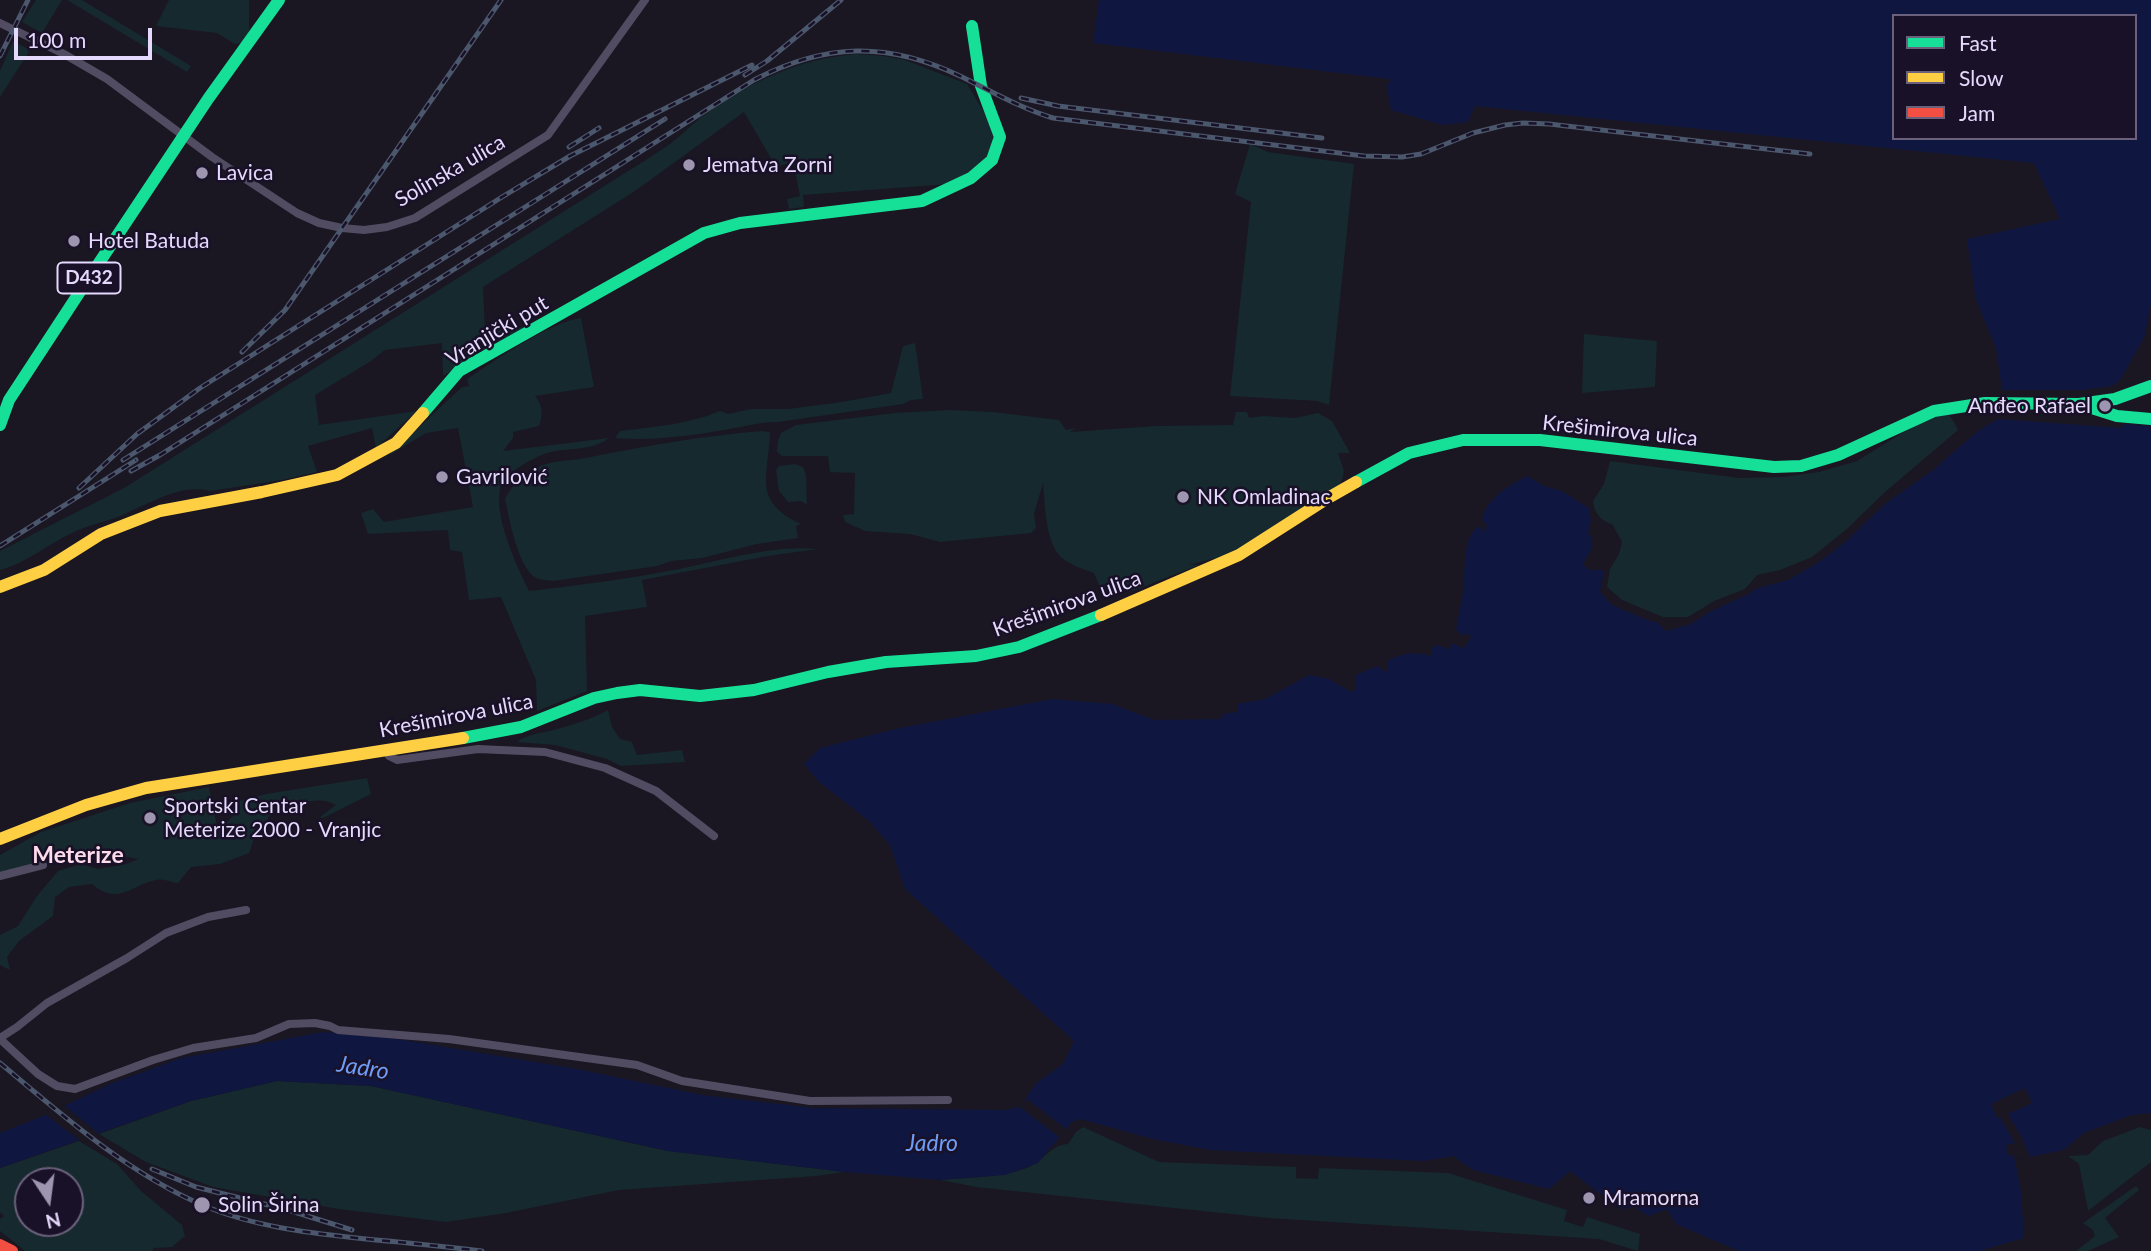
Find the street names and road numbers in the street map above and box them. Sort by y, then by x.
street label: Solinska ulica [391,129,509,213]
road number: D432 [57,262,120,294]
street label: Vranjički put [441,291,553,371]
street label: Krešimirova ulica [1541,410,1699,452]
street label: Krešimirova ulica [989,565,1145,643]
street label: Krešimirova ulica [377,689,535,743]

